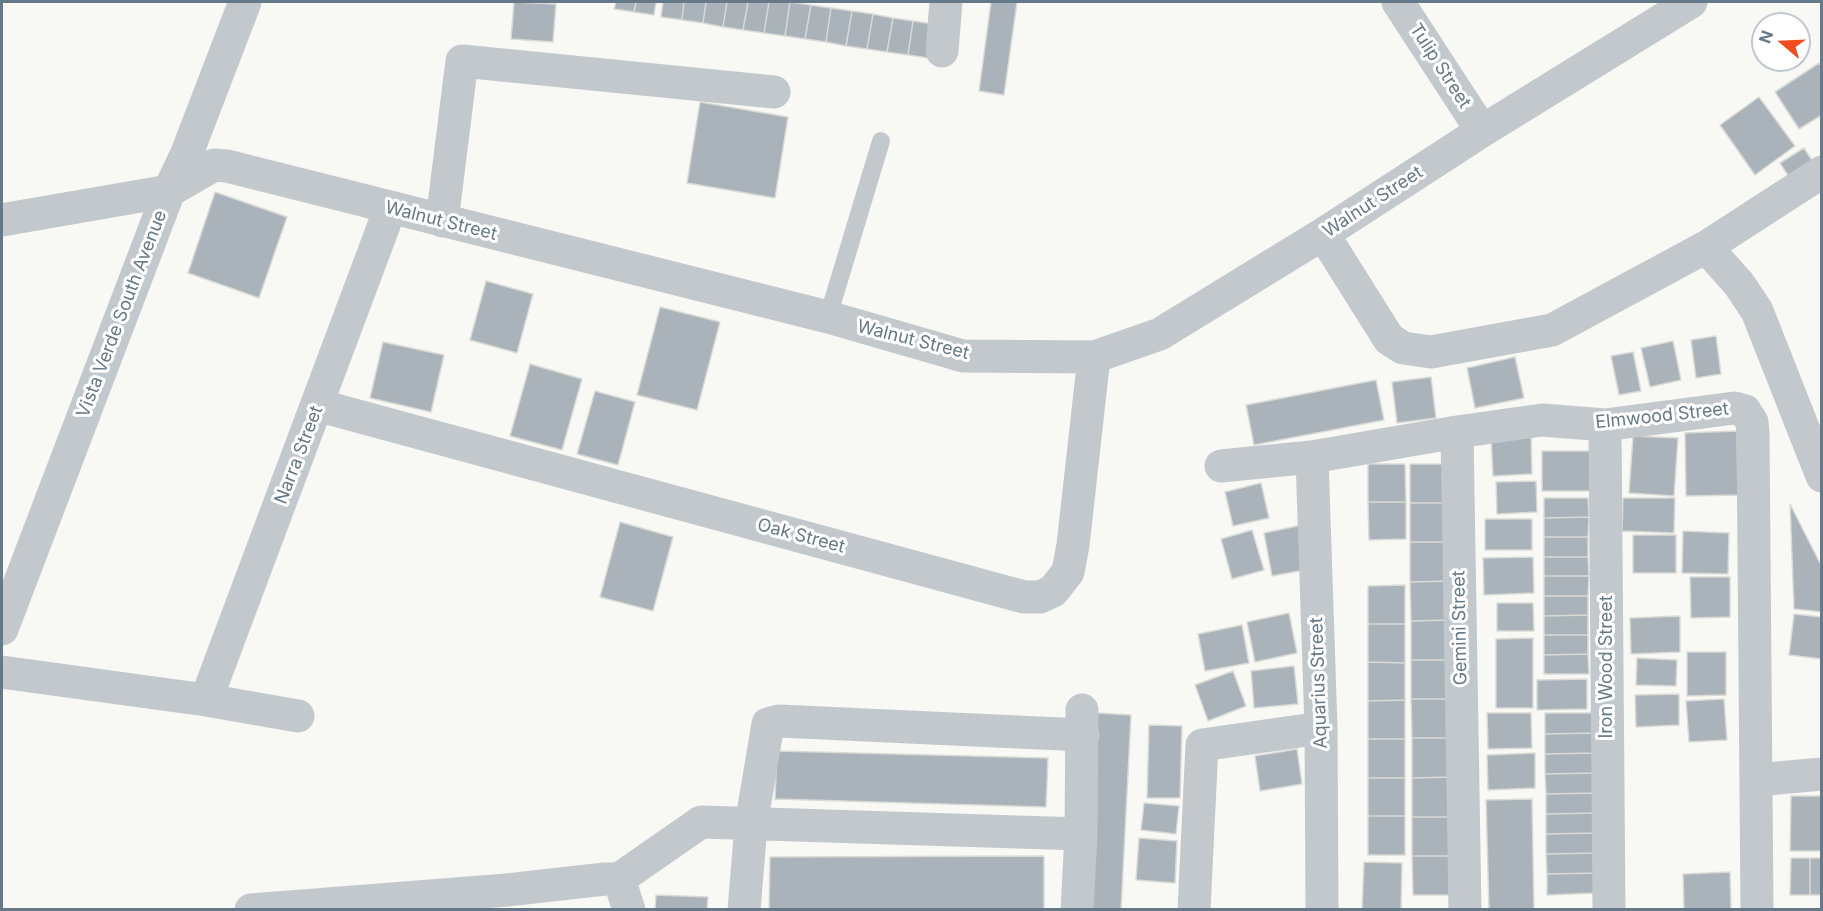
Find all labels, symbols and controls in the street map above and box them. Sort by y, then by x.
north arrow [1751,12,1811,72]
street label: Tulip Street [1405,20,1475,112]
text: N [1754,28,1777,46]
street label: Walnut Street [1319,162,1427,242]
street label: Walnut Street [383,197,499,245]
street label: Vista Verde South Avenue [72,207,172,421]
street label: Walnut Street [855,316,971,364]
street label: Elmwood Street [1594,398,1730,434]
street label: Narra Street [270,403,328,507]
street label: Oak Street [755,514,847,558]
street label: Gemini Street [1448,570,1472,686]
street label: Iron Wood Street [1596,595,1618,739]
street label: Aquarius Street [1306,617,1332,749]

